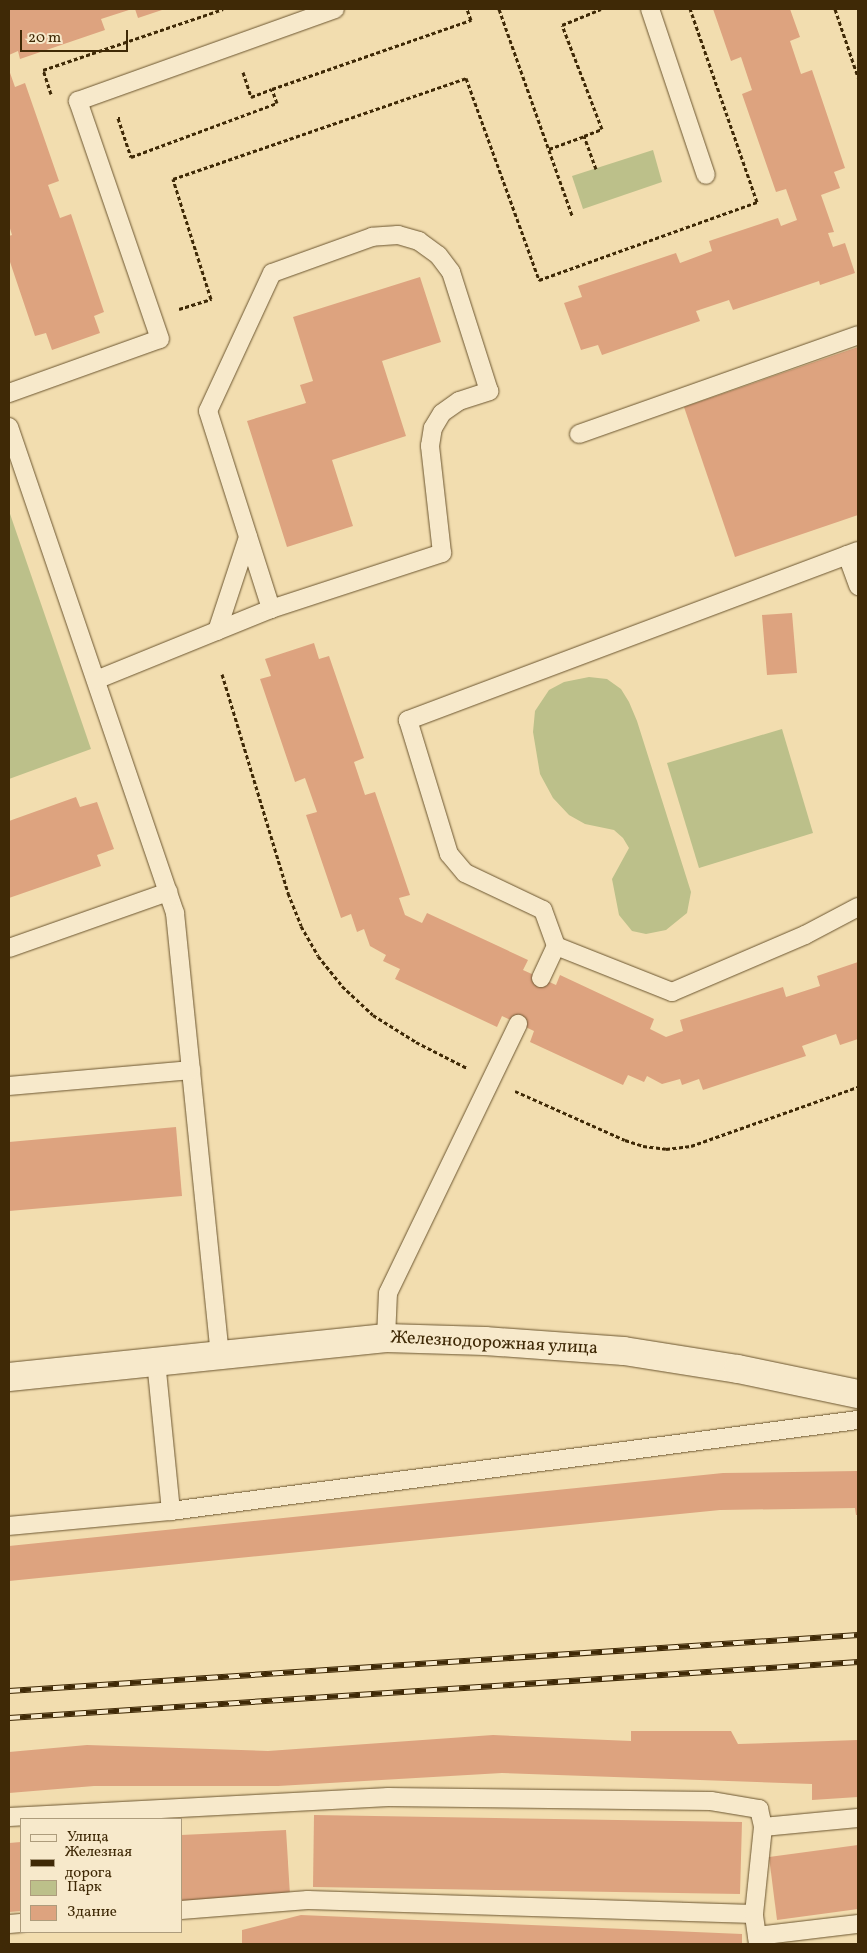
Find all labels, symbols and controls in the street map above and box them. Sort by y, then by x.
scale bar [22,20,130,52]
text: 20 m [28,28,61,49]
street label: Железнодорожная улица [389,1328,599,1360]
legend [20,1818,182,1933]
text: Улица [67,1827,109,1848]
text: Железная дорога [65,1842,132,1884]
text: Парк [67,1877,102,1898]
text: Здание [67,1902,117,1923]

